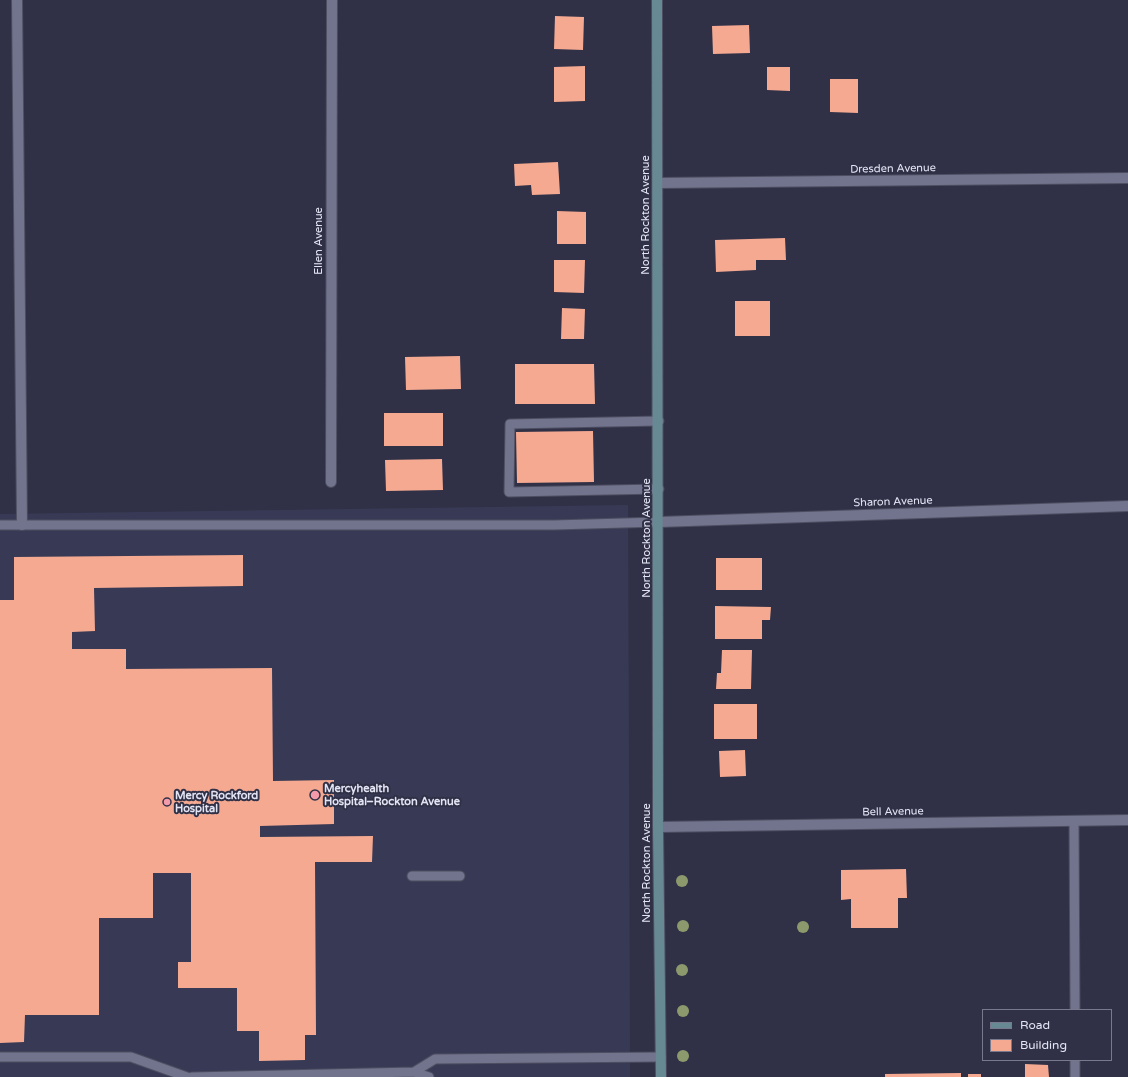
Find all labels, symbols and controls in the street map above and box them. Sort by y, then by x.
street label: North Rockton Avenue [639,155,653,275]
street label: Dresden Avenue [850,162,936,176]
street label: Ellen Avenue [312,207,326,275]
street label: North Rockton Avenue [640,478,654,598]
street label: Sharon Avenue [853,494,933,510]
place label: Mercyhealth Hospital–Rockton Avenue [324,782,460,808]
place label: Mercy Rockford Hospital [175,789,258,815]
marker: Mercyhealth Hospital–Rockton Avenue [309,789,321,801]
marker: Mercy Rockford Hospital [162,797,172,807]
street label: North Rockton Avenue [640,803,654,923]
street label: Bell Avenue [862,805,924,819]
legend [982,1009,1112,1061]
text: Road [1020,1018,1050,1032]
text: Building [1020,1038,1067,1052]

